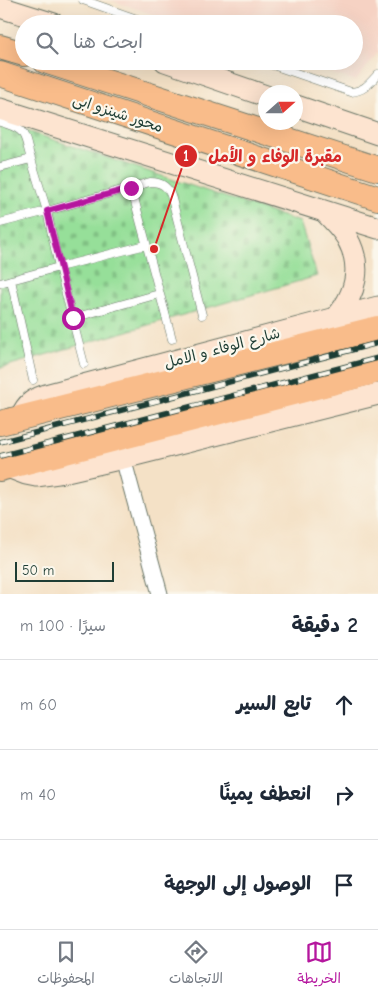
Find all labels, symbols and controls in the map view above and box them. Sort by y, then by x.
search box [15,15,363,70]
icon: search [33,29,61,57]
text: ابحث هنا [73,31,143,53]
north arrow [258,85,303,130]
street label: محور شينزو ابى [70,90,165,137]
callout: مقبرة الوفاء و الأمل [173,140,352,171]
text: مقبرة الوفاء و الأمل [208,145,342,168]
text: 1 [183,147,189,165]
route end [120,177,143,200]
route start [62,307,85,330]
street label: شارع الوفاء و الامل [162,324,282,373]
scale bar [15,559,114,582]
text: 50 m [22,562,54,579]
text: 2 دقيقة [292,613,358,637]
text: سيرًا · 100 m [20,617,106,635]
icon: ahead [330,691,358,719]
text: تابع السير [237,693,311,715]
text: 60 m [20,696,57,714]
icon: right [330,781,358,809]
text: انعطف يمينًا [219,783,311,805]
text: 40 m [20,786,56,804]
icon: arrive [330,871,358,899]
text: الوصول إلى الوجهة [164,873,311,895]
tab: المحفوظات [37,938,95,991]
tab: الاتجاهات [169,938,223,991]
tab: الخريطة [297,938,341,991]

